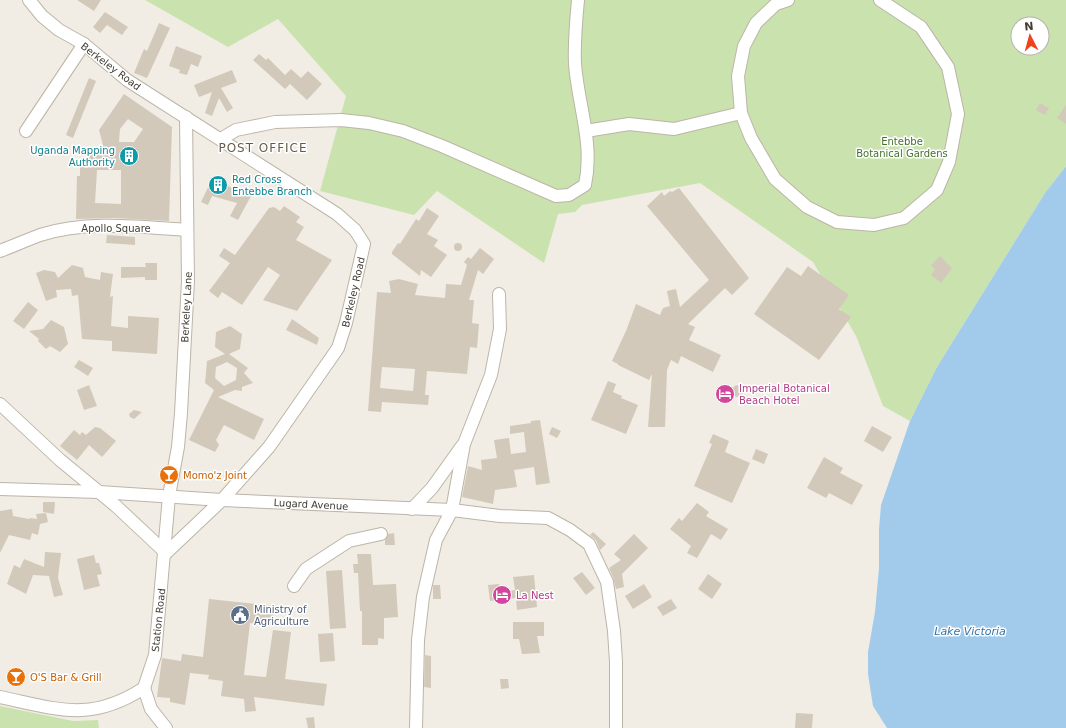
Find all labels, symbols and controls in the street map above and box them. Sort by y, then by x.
north arrow [1010,16,1050,56]
text: N [1024,20,1034,33]
street label: Berkeley Road [79,40,143,92]
park label: Entebbe Botanical Gardens [856,136,948,159]
district label: POST OFFICE [218,141,308,155]
place label: Uganda Mapping Authority [30,145,115,168]
building icon: Uganda Mapping Authority [118,145,140,167]
building icon: Red Cross Entebbe Branch [207,174,229,196]
place label: Red Cross Entebbe Branch [232,174,312,197]
street label: Apollo Square [81,223,151,234]
street label: Berkeley Road [340,256,367,328]
street label: Berkeley Lane [179,271,194,343]
hotel icon: Imperial Botanical Beach Hotel [714,383,736,405]
place label: Imperial Botanical Beach Hotel [739,383,830,406]
bar icon: Momo'z Joint [158,464,180,486]
place label: Momo'z Joint [183,470,247,481]
street label: Lugard Avenue [273,497,349,512]
hotel icon: La Nest [491,584,513,606]
street label: Station Road [150,588,167,652]
place label: La Nest [516,590,554,601]
public building icon: Ministry of Agriculture [229,604,251,626]
place label: Ministry of Agriculture [254,604,309,627]
water label: Lake Victoria [934,625,1006,638]
bar icon: O'S Bar & Grill [5,666,27,688]
place label: O'S Bar & Grill [30,672,102,683]

